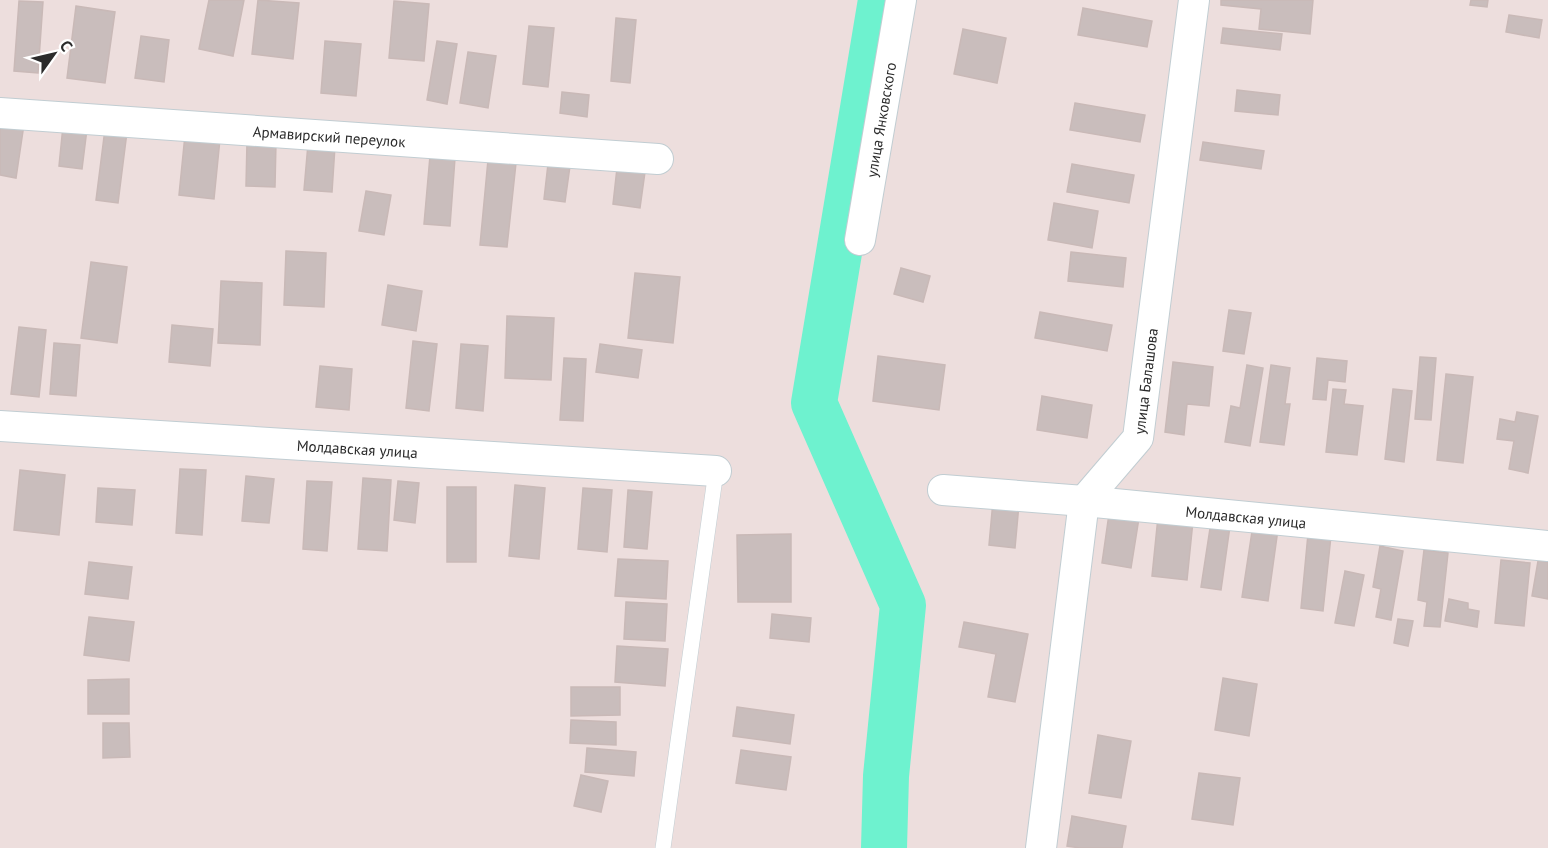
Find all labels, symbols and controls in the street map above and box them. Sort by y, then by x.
north arrow [24,24,84,84]
text: С [56,36,77,55]
street label: улица Янковского [861,61,900,179]
street label: Армавирский переулок [252,121,407,151]
street label: улица Балашова [1129,327,1161,435]
street label: Молдавская улица [296,435,418,462]
street label: Молдавская улица [1185,501,1307,532]

